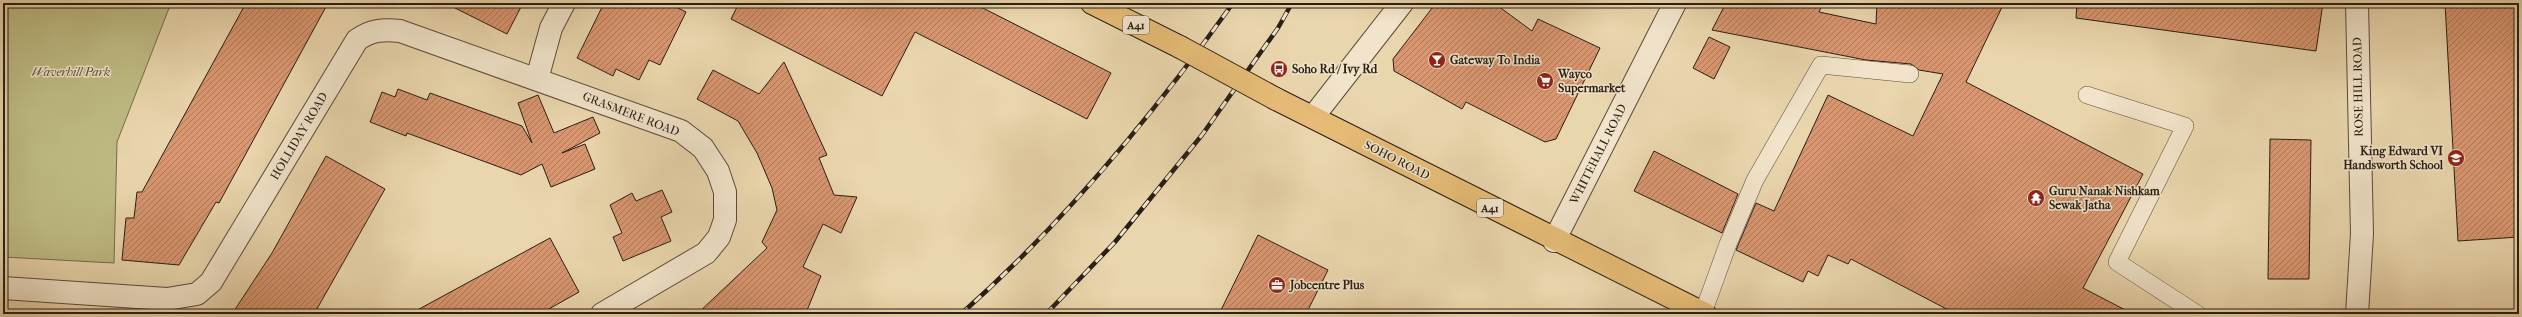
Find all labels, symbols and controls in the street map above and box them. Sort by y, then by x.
road number: A41 [1123,16,1149,34]
street label: ROSE HILL ROAD [2350,37,2366,137]
bar icon: Gateway To India [1427,50,1447,70]
place label: Gateway To India [1450,53,1541,68]
bus stop icon: Soho Rd / Ivy Rd [1269,59,1289,79]
place label: Soho Rd / Ivy Rd [1292,62,1378,77]
park label: Waverhill Park [32,65,110,79]
place label: Wayco Supermarket [1557,67,1626,96]
supermarket icon: Wayco Supermarket [1535,71,1555,91]
street label: GRASMERE ROAD [581,89,681,139]
street label: HOLLIDAY ROAD [267,90,331,182]
street label: WHITEHALL ROAD [1566,102,1629,207]
street label: SOHO ROAD [1362,138,1432,182]
place label: King Edward VI Handsworth School [2343,144,2444,172]
school or university icon: King Edward VI Handsworth School [2446,148,2466,168]
place label: Guru Nanak Nishkam Sewak Jatha [2049,184,2161,213]
temple icon: Guru Nanak Nishkam Sewak Jatha [2026,188,2046,208]
road number: A41 [1477,199,1503,217]
office icon: Jobcentre Plus [1267,275,1287,295]
place label: Jobcentre Plus [1288,278,1365,293]

